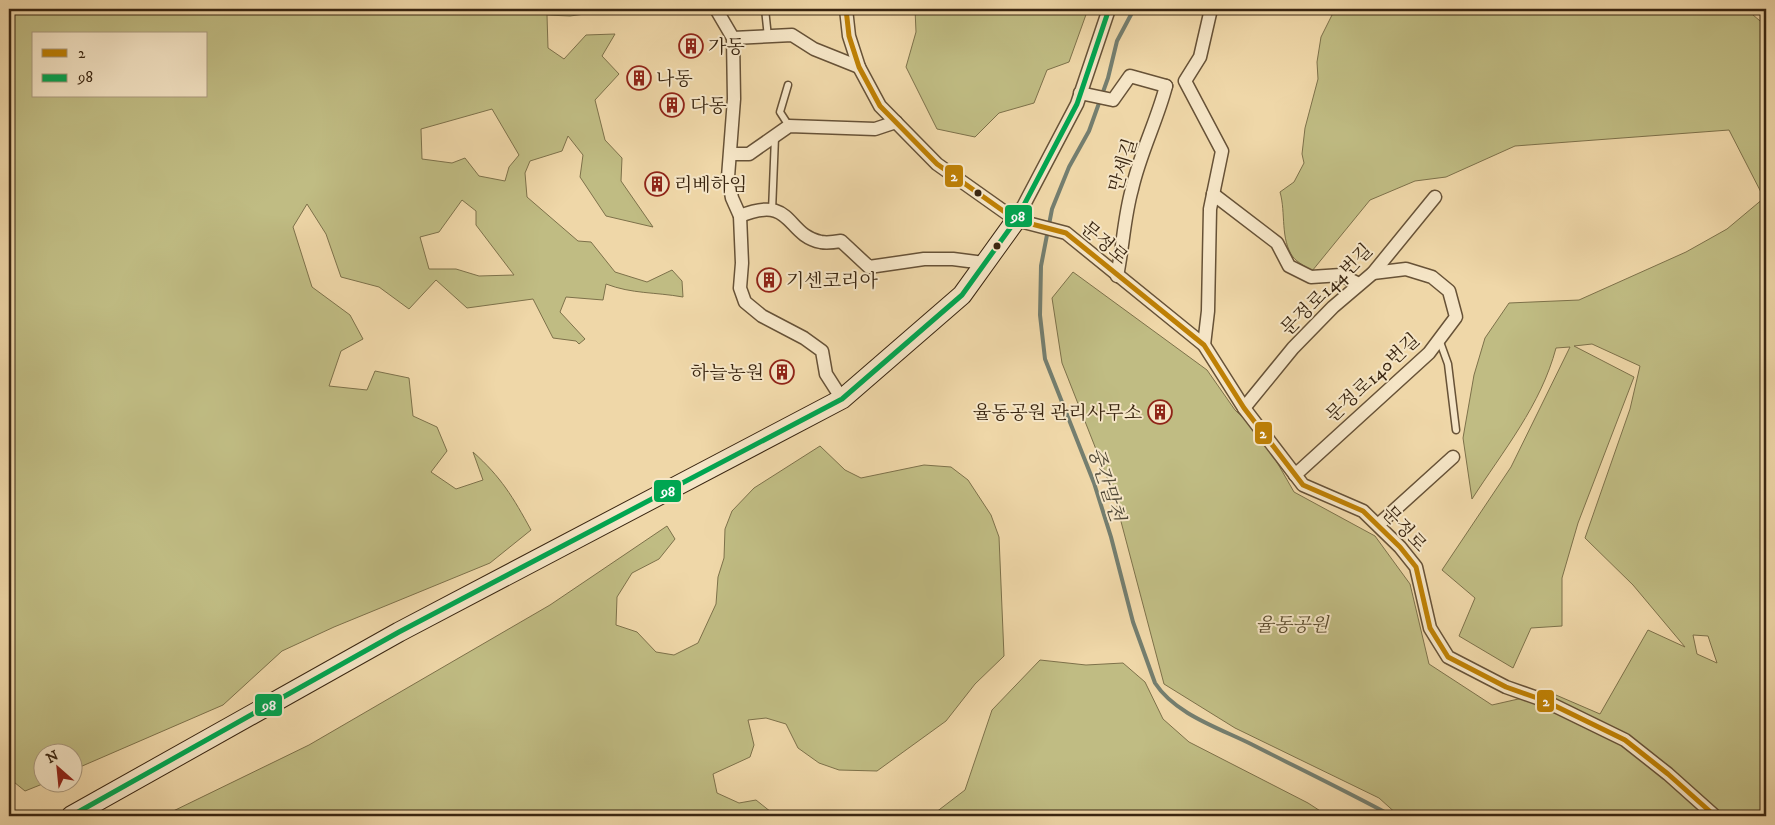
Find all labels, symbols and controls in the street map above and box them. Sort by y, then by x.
legend [32,32,208,98]
building icon: 가동 [678,33,704,59]
place label: 가동 [708,36,745,59]
text: 2 [78,44,86,63]
building icon: 나동 [626,65,652,91]
text: 98 [77,68,93,87]
place label: 나동 [656,68,693,91]
building icon: 다동 [659,92,685,118]
place label: 다동 [690,95,727,118]
street label: 만세길 [1104,136,1142,195]
line badge: 2 [944,164,964,188]
text: 2 [951,168,959,186]
building icon: 리베하임 [644,171,670,197]
place label: 리베하임 [674,174,747,197]
unlabelled marker [973,188,983,198]
line badge: 98 [1004,204,1033,228]
text: 98 [1010,208,1025,226]
street label: 문정로 [1076,217,1133,270]
street label: 문정로144번길 [1276,239,1378,341]
unlabelled marker [992,241,1002,251]
building icon: 기센코리아 [756,267,782,293]
place label: 기센코리아 [786,270,878,293]
street label: 문정로140번길 [1321,329,1425,427]
building icon: 하늘농원 [769,359,795,385]
place label: 하늘농원 [691,362,764,385]
building icon: 율동공원 관리사무소 [1147,399,1173,425]
place label: 율동공원 관리사무소 [973,402,1142,425]
line badge: 2 [1254,421,1273,445]
text: 2 [1260,425,1268,443]
water label: 중간말천 [1082,444,1130,527]
line badge: 98 [653,479,682,503]
text: 98 [660,483,675,501]
street label: 문정로 [1377,501,1431,557]
park label: 율동공원 [1255,614,1330,637]
line badge: 2 [1536,689,1555,713]
line badge: 98 [254,693,283,717]
text: 2 [1543,693,1551,711]
text: 98 [261,697,276,715]
north arrow [32,742,82,792]
text: N [43,746,62,768]

